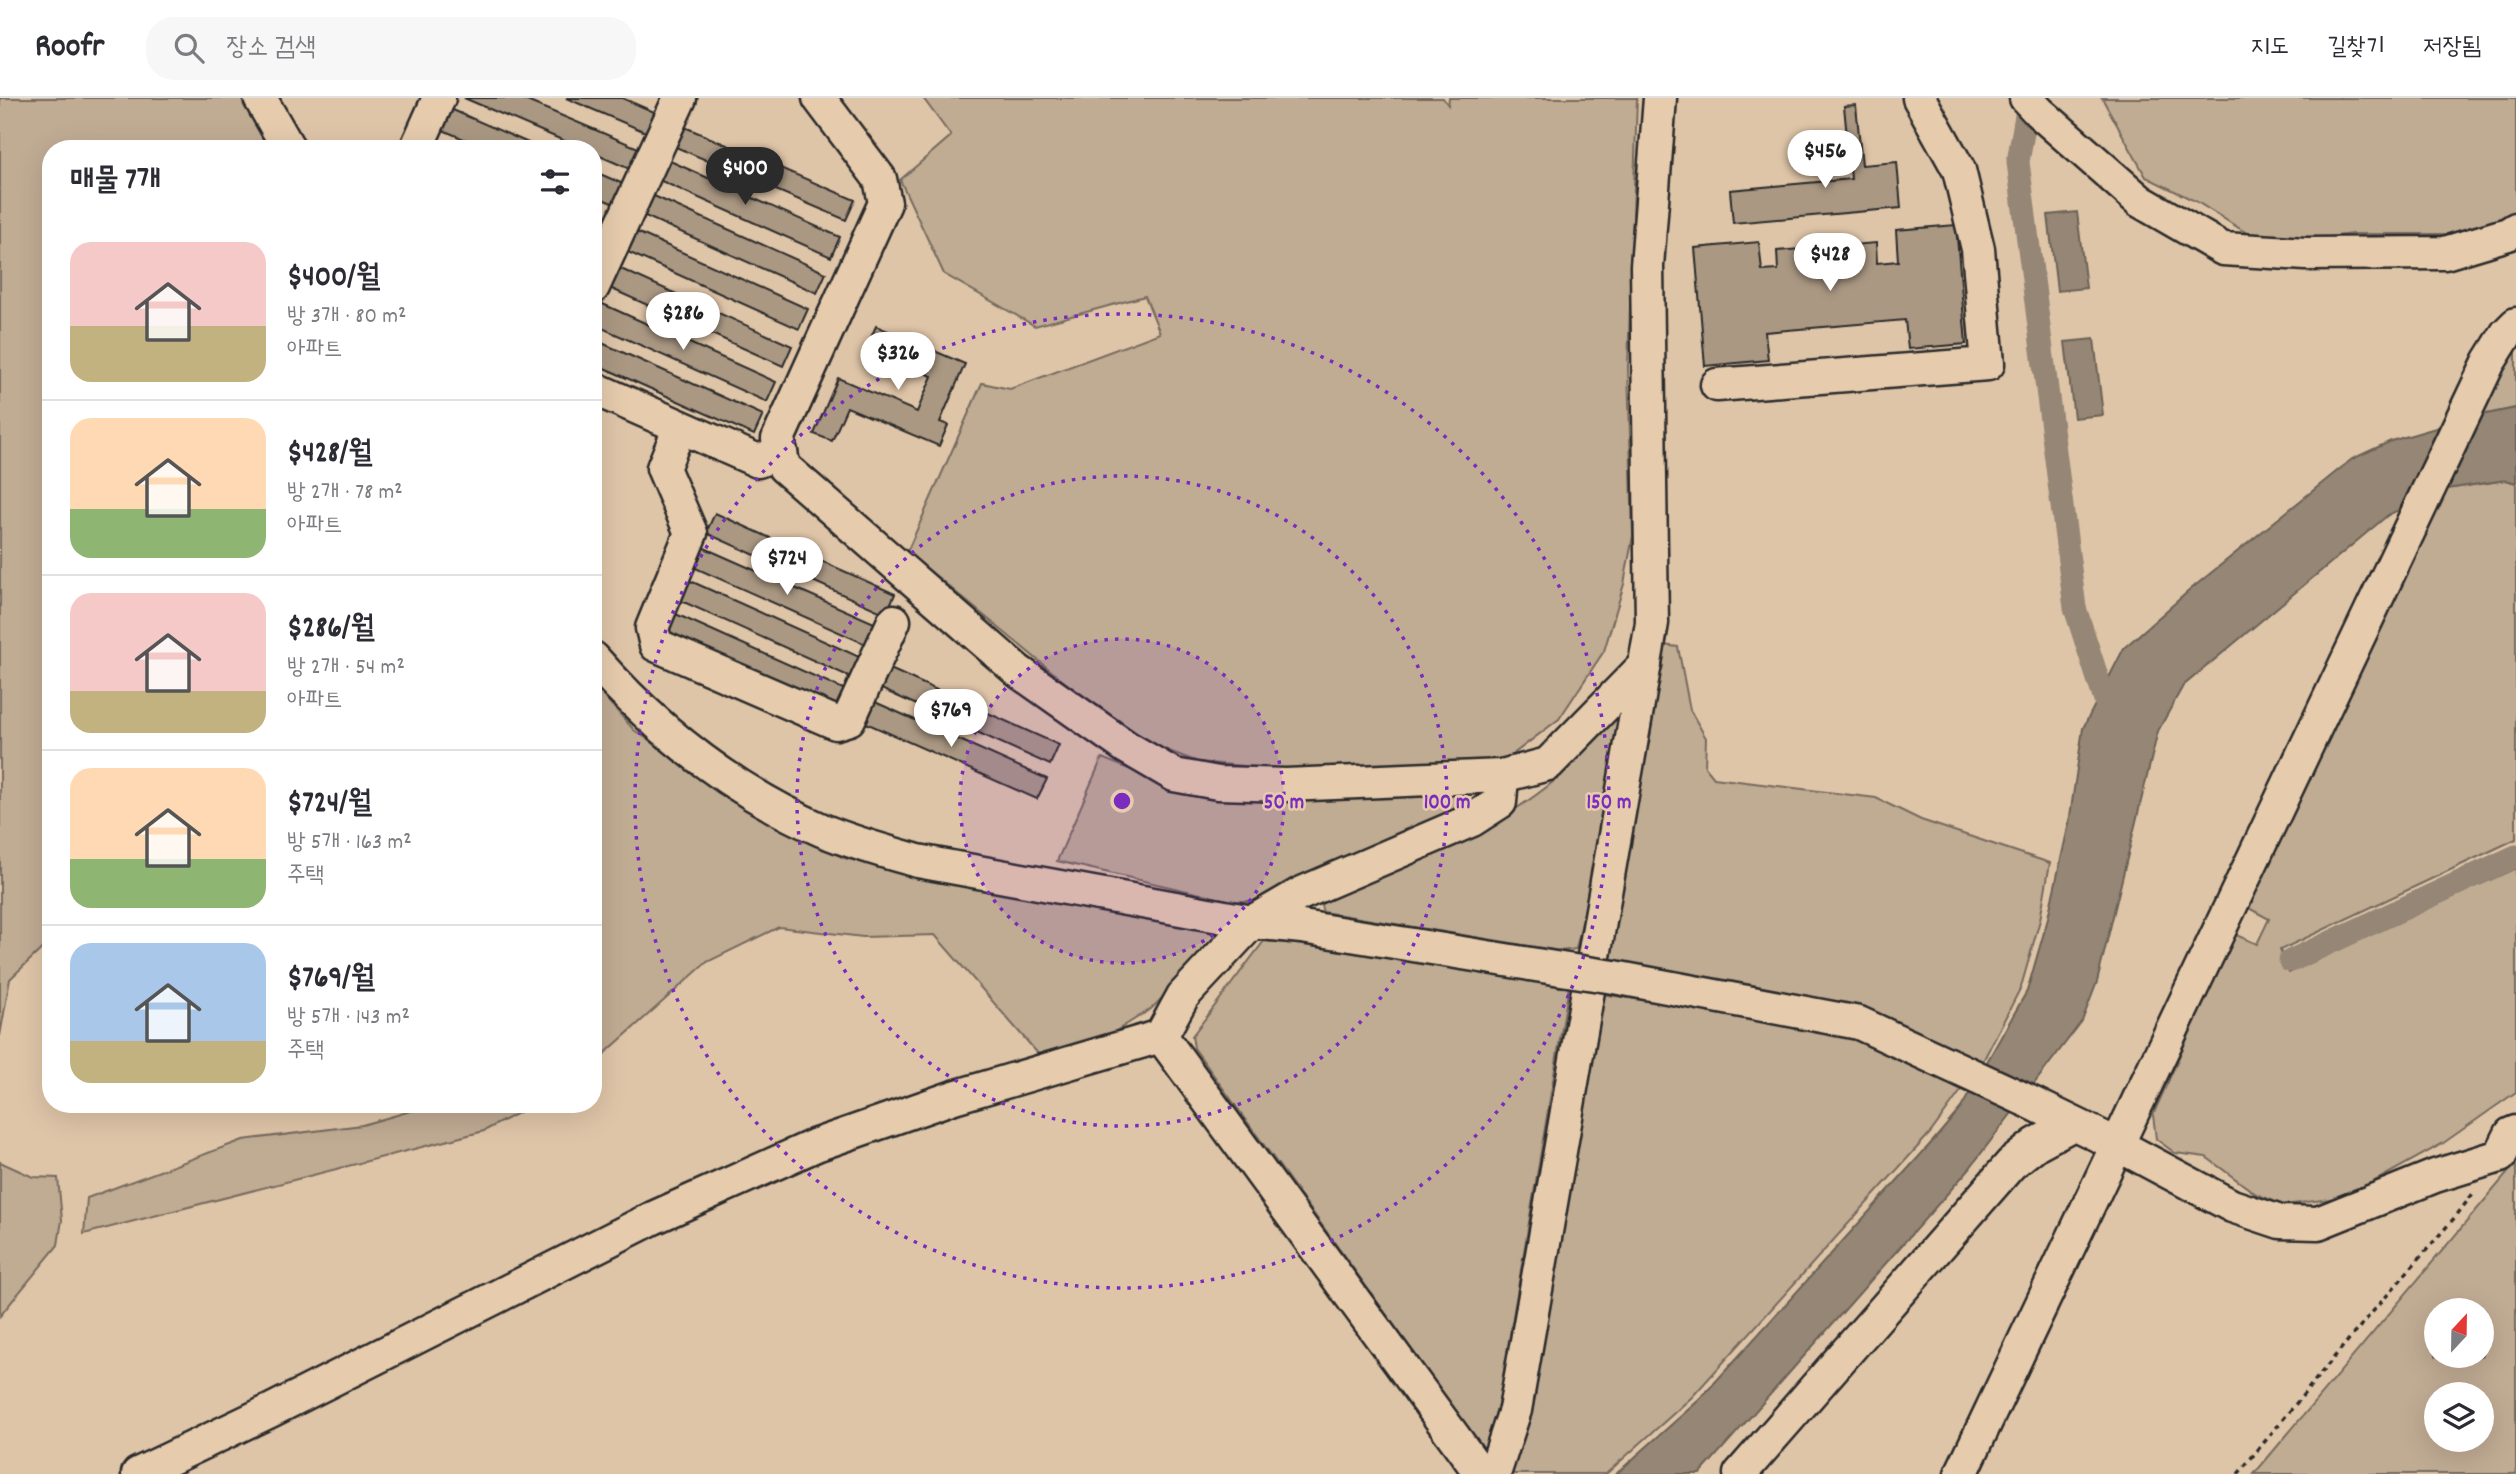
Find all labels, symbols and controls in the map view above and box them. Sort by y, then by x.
search box [146,17,636,80]
text: Roofr [35,25,104,72]
icon: search [170,29,208,67]
text: 장소 검색 [226,30,316,67]
text: 지도 [2251,31,2289,65]
text: 길찾기 [2327,31,2385,65]
text: 저장됨 [2423,31,2481,65]
pin: $456 [1784,130,1866,190]
text: $456 [1803,136,1847,169]
pin: $400 [704,148,786,207]
text: $400 [722,153,768,186]
text: 매물 7개 [70,161,161,204]
icon: filters [536,163,574,201]
pin: $428 [1789,234,1871,293]
text: $428 [1810,239,1850,272]
text: $400/월 [287,258,380,301]
icon: home [126,270,210,354]
pin: $286 [642,292,724,352]
text: $286 [662,298,704,331]
text: 방 3개 · 80 m² [287,301,407,334]
pin: $326 [857,332,939,392]
text: 아파트 [287,334,343,367]
text: $326 [876,338,920,371]
text: $428/월 [287,434,373,477]
icon: home [126,446,210,530]
text: 방 2개 · 78 m² [287,477,403,510]
text: 아파트 [287,510,343,543]
pin: $724 [746,538,828,597]
text: $724 [767,543,807,576]
text: $286/월 [287,609,375,652]
icon: home [126,621,210,705]
text: 방 2개 · 54 m² [287,652,405,685]
text: 아파트 [287,685,343,718]
pin: $769 [910,690,992,749]
text: $769 [930,695,972,728]
text: $724/월 [287,784,372,827]
centre of rings [1110,789,1134,813]
text: 50 m [1264,789,1304,819]
text: 100 m [1424,789,1470,819]
text: 150 m [1586,789,1632,819]
icon: home [126,796,210,880]
text: 방 5개 · 163 m² [287,827,412,860]
text: 주택 [287,860,324,893]
text: $769/월 [287,959,375,1002]
icon: home [126,971,210,1055]
text: 방 5개 · 143 m² [287,1002,410,1035]
text: 주택 [287,1035,324,1068]
north arrow [2424,1298,2494,1368]
map controls [2424,1298,2494,1452]
button: layers [2424,1382,2494,1452]

